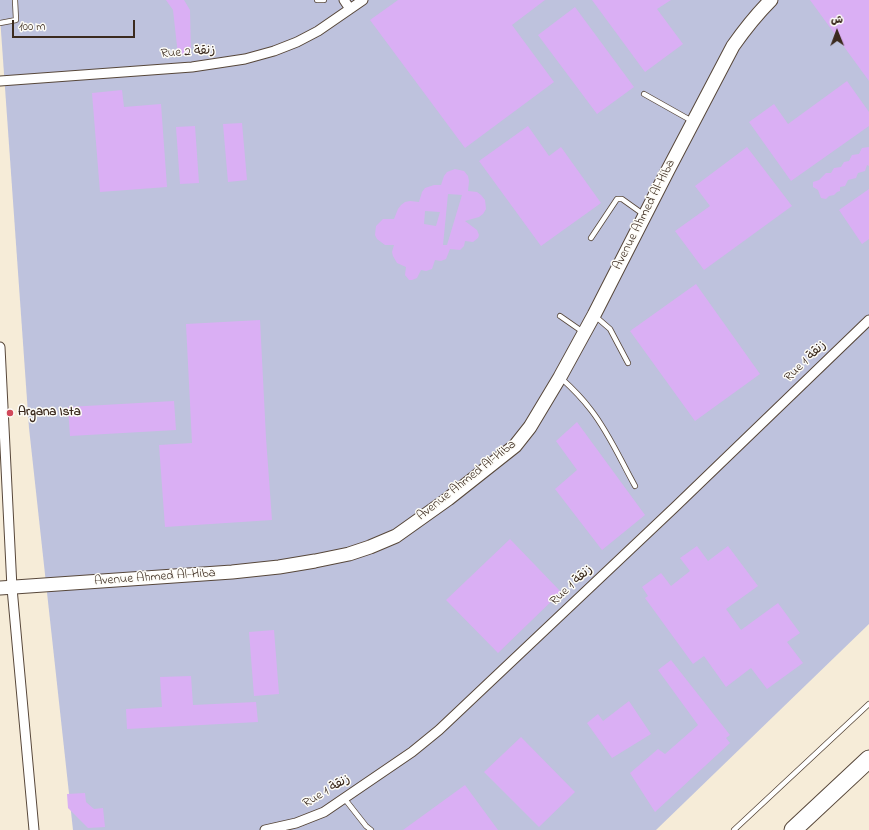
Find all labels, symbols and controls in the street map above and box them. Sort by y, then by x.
scale bar [14,12,137,38]
north arrow [817,12,857,52]
text: ش [831,12,843,28]
text: 100 m [19,18,46,36]
street label: Rue 2 زنقة [160,43,216,63]
street label: Avenue Ahmed Al-Hiba [610,157,680,273]
street label: Rue 1 زنقة [782,338,830,386]
place label: Argana Ista [18,405,81,421]
marker: Argana Ista [5,408,15,418]
street label: Avenue Ahmed Al-Hiba [414,437,520,525]
street label: Rue 1 زنقة [548,562,596,610]
street label: Avenue Ahmed Al-Hiba [94,566,216,590]
street label: Rue 1 زنقة [301,772,353,812]

